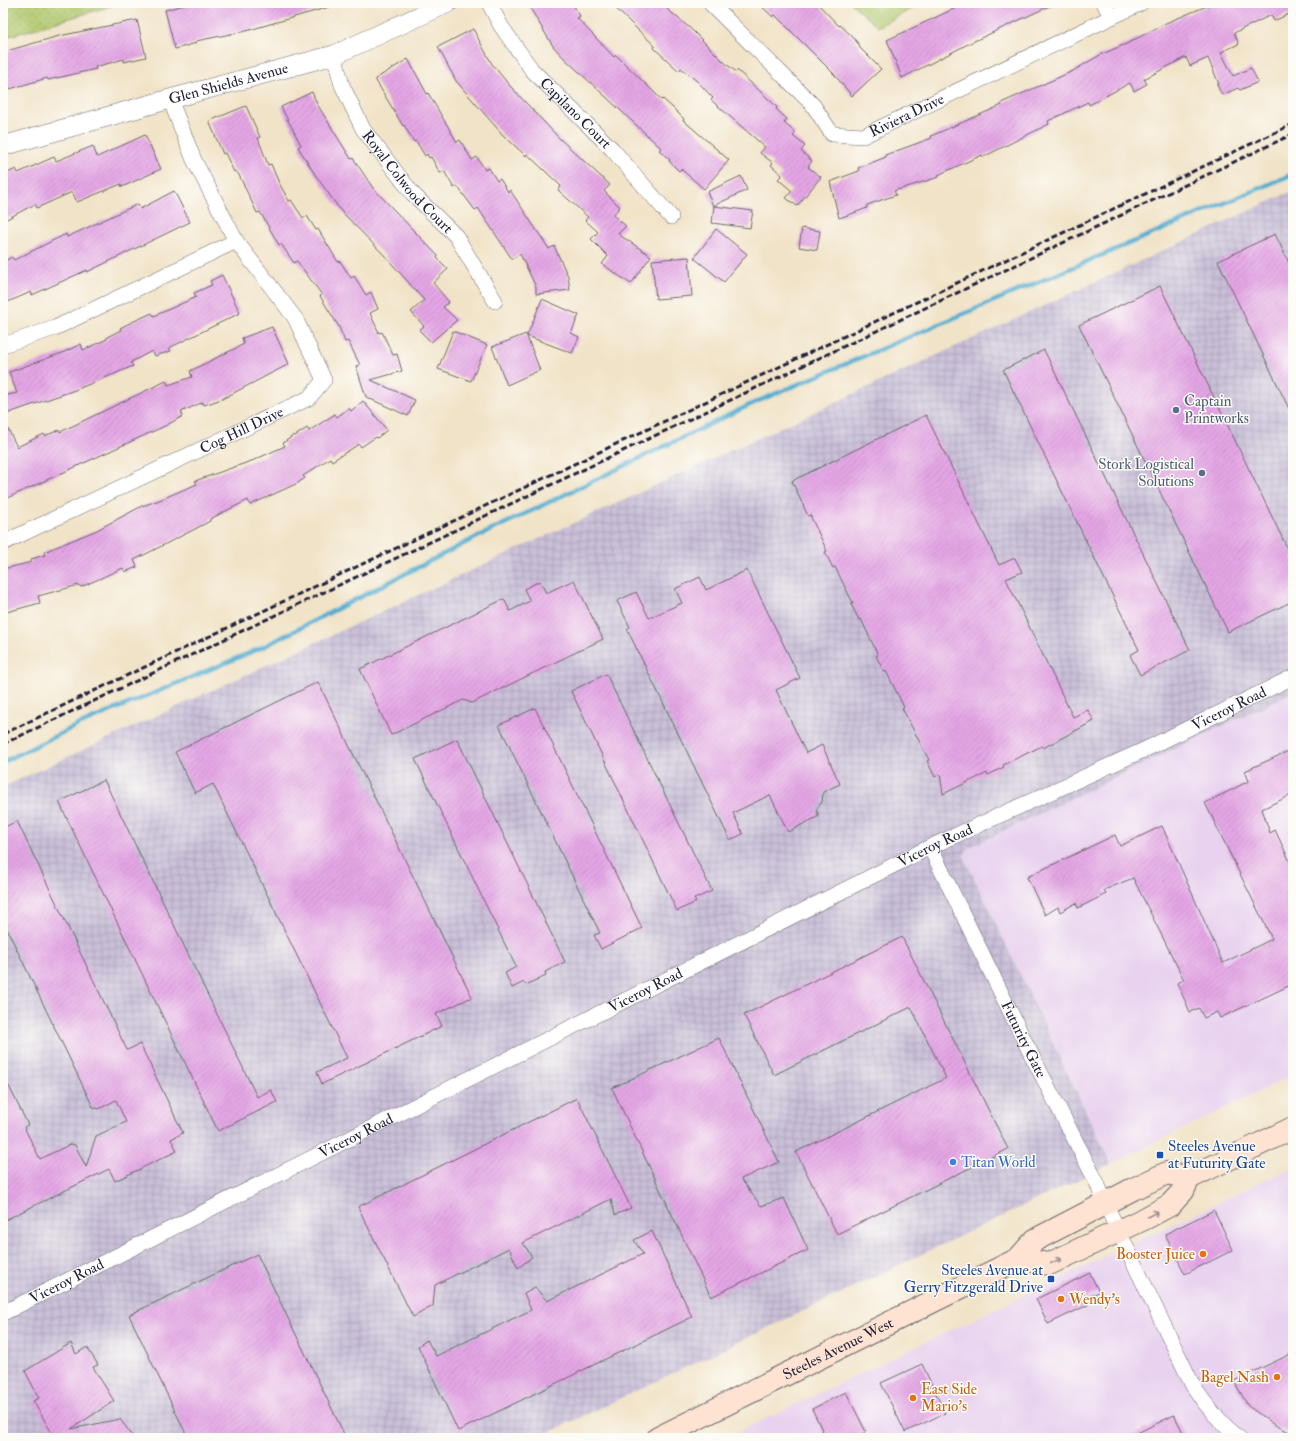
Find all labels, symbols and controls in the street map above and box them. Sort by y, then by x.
street label: Glen Shields Avenue [167,58,290,108]
street label: Capilano Court [536,74,616,153]
street label: Riviera Drive [866,89,947,141]
street label: Royal Colwood Court [358,127,457,237]
place label: Captain Printworks [1184,392,1249,428]
street label: Cog Hill Drive [197,402,286,458]
marker: Captain Printworks [1171,405,1181,415]
place label: Stork Logistical Solutions [1098,455,1194,491]
marker: Stork Logistical Solutions [1197,468,1207,478]
street label: Viceroy Road [1188,682,1270,735]
street label: Viceroy Road [895,819,976,871]
street label: Viceroy Road [605,963,686,1017]
street label: Futurity Gate [997,998,1051,1081]
street label: Viceroy Road [316,1109,397,1162]
place label: Steeles Avenue at Futurity Gate [1168,1137,1266,1173]
marker: Steeles Avenue at Futurity Gate [1155,1150,1165,1160]
place label: Titan World [961,1153,1036,1172]
marker: Titan World [948,1157,958,1167]
one-way arrow [1147,1210,1159,1217]
place label: Booster Juice [1116,1245,1195,1265]
marker: Booster Juice [1198,1249,1208,1259]
street label: Viceroy Road [26,1254,107,1308]
one-way arrow [1049,1257,1061,1264]
place label: Steeles Avenue at Gerry Fitzgerald Drive [904,1261,1043,1297]
marker: Steeles Avenue at Gerry Fitzgerald Drive [1046,1274,1056,1284]
place label: Wendy's [1068,1290,1120,1309]
marker: Wendy's [1056,1294,1066,1304]
street label: Steeles Avenue West [780,1313,897,1384]
place label: Bagel Nash [1200,1368,1269,1387]
marker: Bagel Nash [1272,1372,1282,1382]
place label: East Side Mario's [921,1380,977,1416]
marker: East Side Mario's [908,1393,918,1403]

